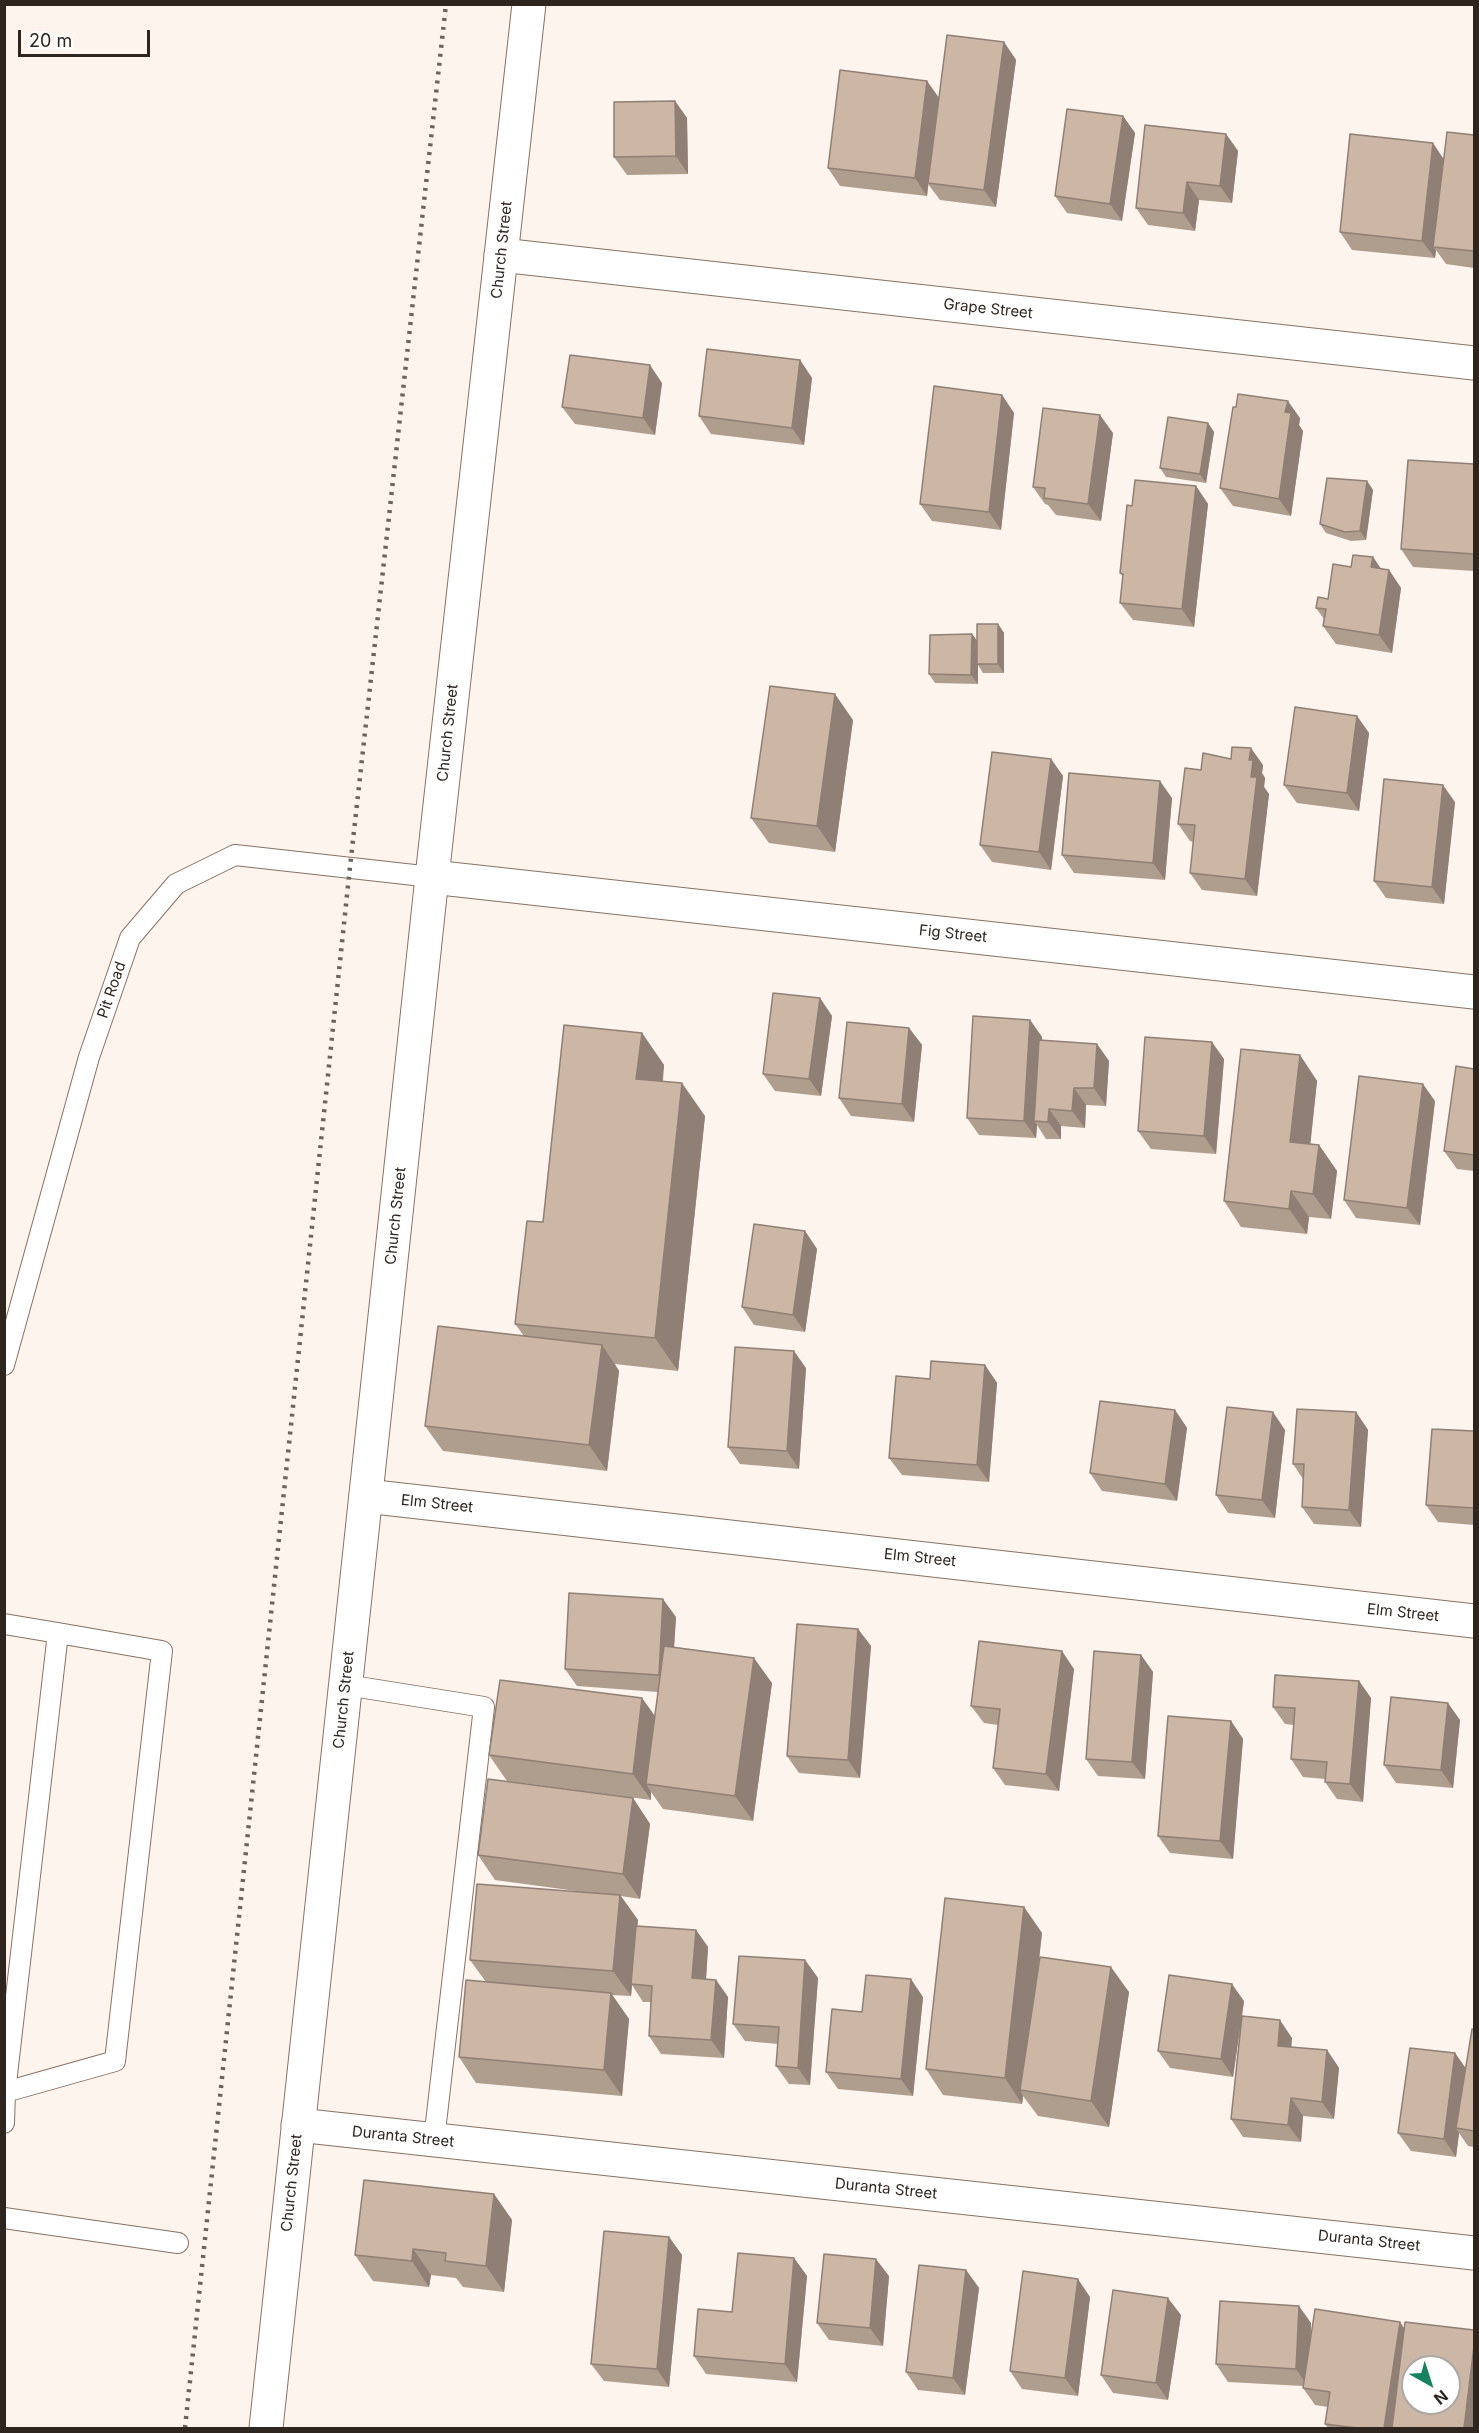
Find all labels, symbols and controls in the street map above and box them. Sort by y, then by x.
scale bar [21,18,153,56]
text: 20 m [29,30,72,51]
street label: Church Street [488,200,516,300]
street label: Grape Street [942,295,1034,323]
street label: Church Street [434,683,462,783]
street label: Fig Street [918,921,988,947]
street label: Pit Road [94,959,130,1021]
street label: Church Street [382,1166,410,1266]
street label: Elm Street [400,1491,474,1517]
street label: Elm Street [883,1545,957,1571]
street label: Elm Street [1366,1600,1440,1626]
street label: Church Street [330,1650,358,1750]
street label: Duranta Street [351,2123,455,2151]
street label: Church Street [278,2133,306,2233]
street label: Duranta Street [834,2175,938,2203]
street label: Duranta Street [1317,2227,1421,2255]
north arrow [1401,2355,1461,2415]
text: N [1430,2386,1452,2409]

